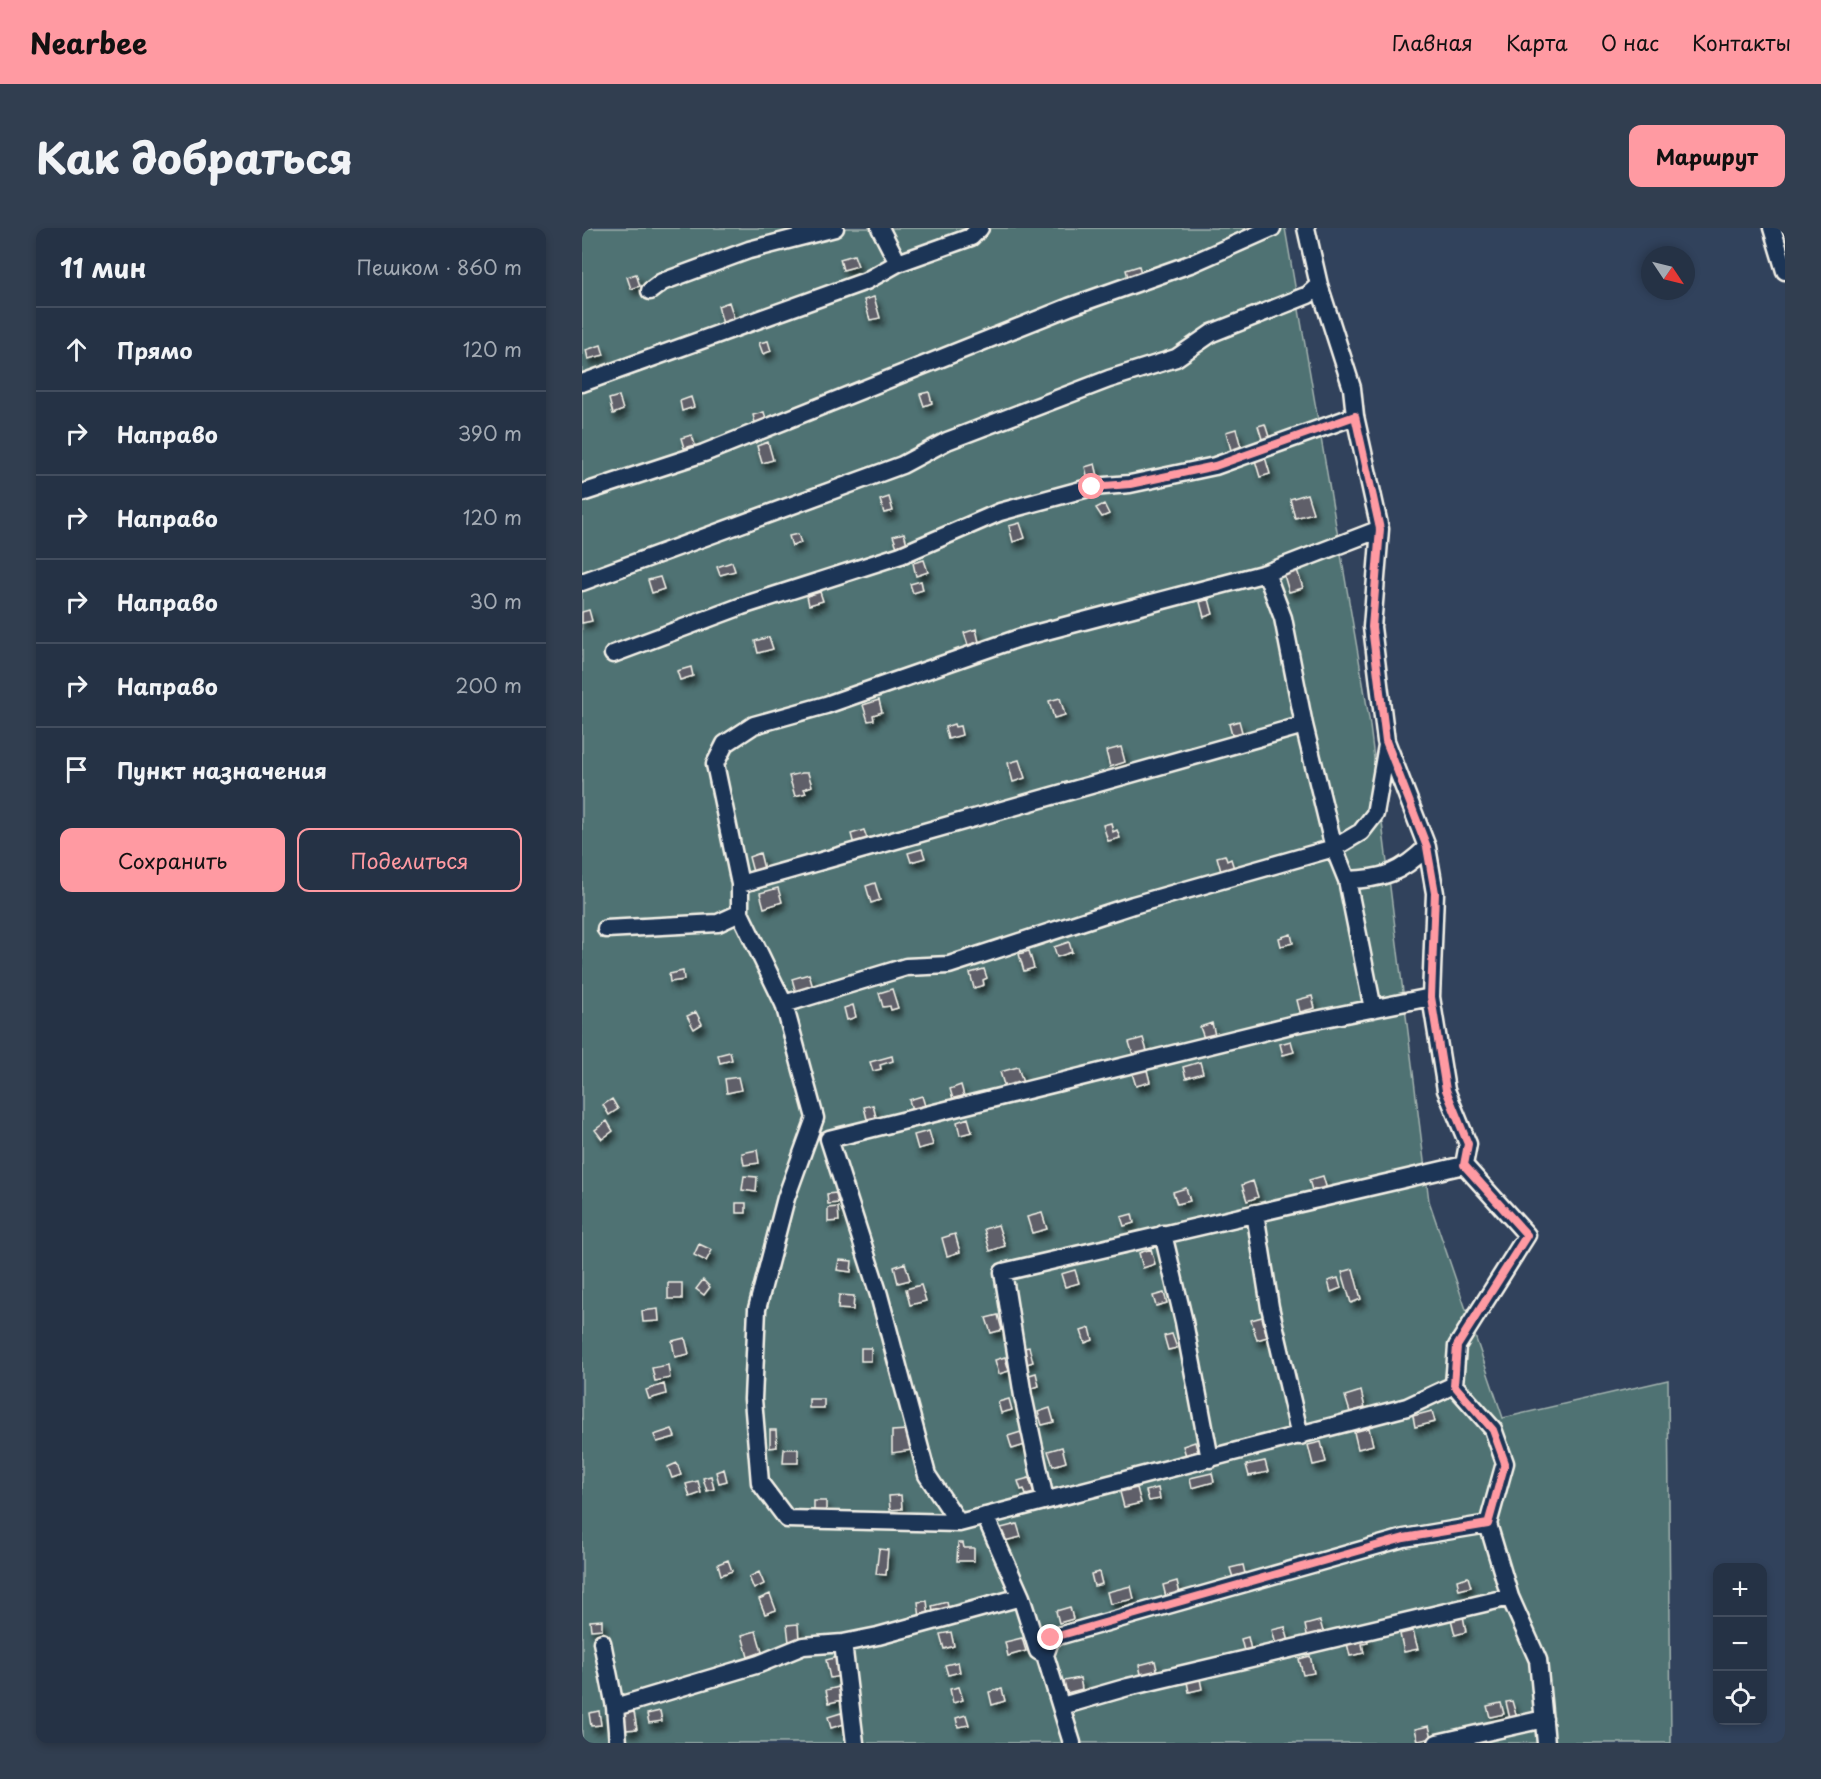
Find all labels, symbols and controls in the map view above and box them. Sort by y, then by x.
text: Nearbee [30,21,147,64]
text: Главная [1392,26,1473,58]
text: Карта [1506,26,1568,58]
text: О нас [1601,26,1659,58]
text: Контакты [1692,26,1791,58]
text: Как добраться [36,125,353,188]
button: Маршрут [1629,125,1785,187]
north arrow [1641,246,1695,300]
text: 11 мин [60,248,146,287]
text: Пешком · 860 m [357,252,522,282]
icon: ahead [60,333,93,366]
text: Прямо [117,333,192,366]
text: 120 m [463,334,522,364]
icon: right [60,417,93,450]
text: Направо [117,417,218,450]
text: 390 m [458,418,522,448]
route start [1078,473,1104,499]
icon: right [60,501,93,534]
text: Направо [117,501,218,534]
text: 120 m [463,502,522,532]
icon: right [60,585,93,618]
text: Направо [117,585,218,618]
text: 30 m [469,586,522,616]
icon: right [60,669,93,702]
text: Направо [117,669,218,702]
text: 200 m [455,670,522,700]
icon: arrive [60,753,93,786]
text: Пункт назначения [117,753,327,786]
button: Сохранить [60,828,285,892]
button: Поделиться [297,828,522,892]
map controls [1713,1563,1767,1725]
button: + [1713,1563,1767,1617]
button: − [1713,1617,1767,1671]
route end [1037,1624,1063,1650]
button: locate [1713,1671,1767,1725]

